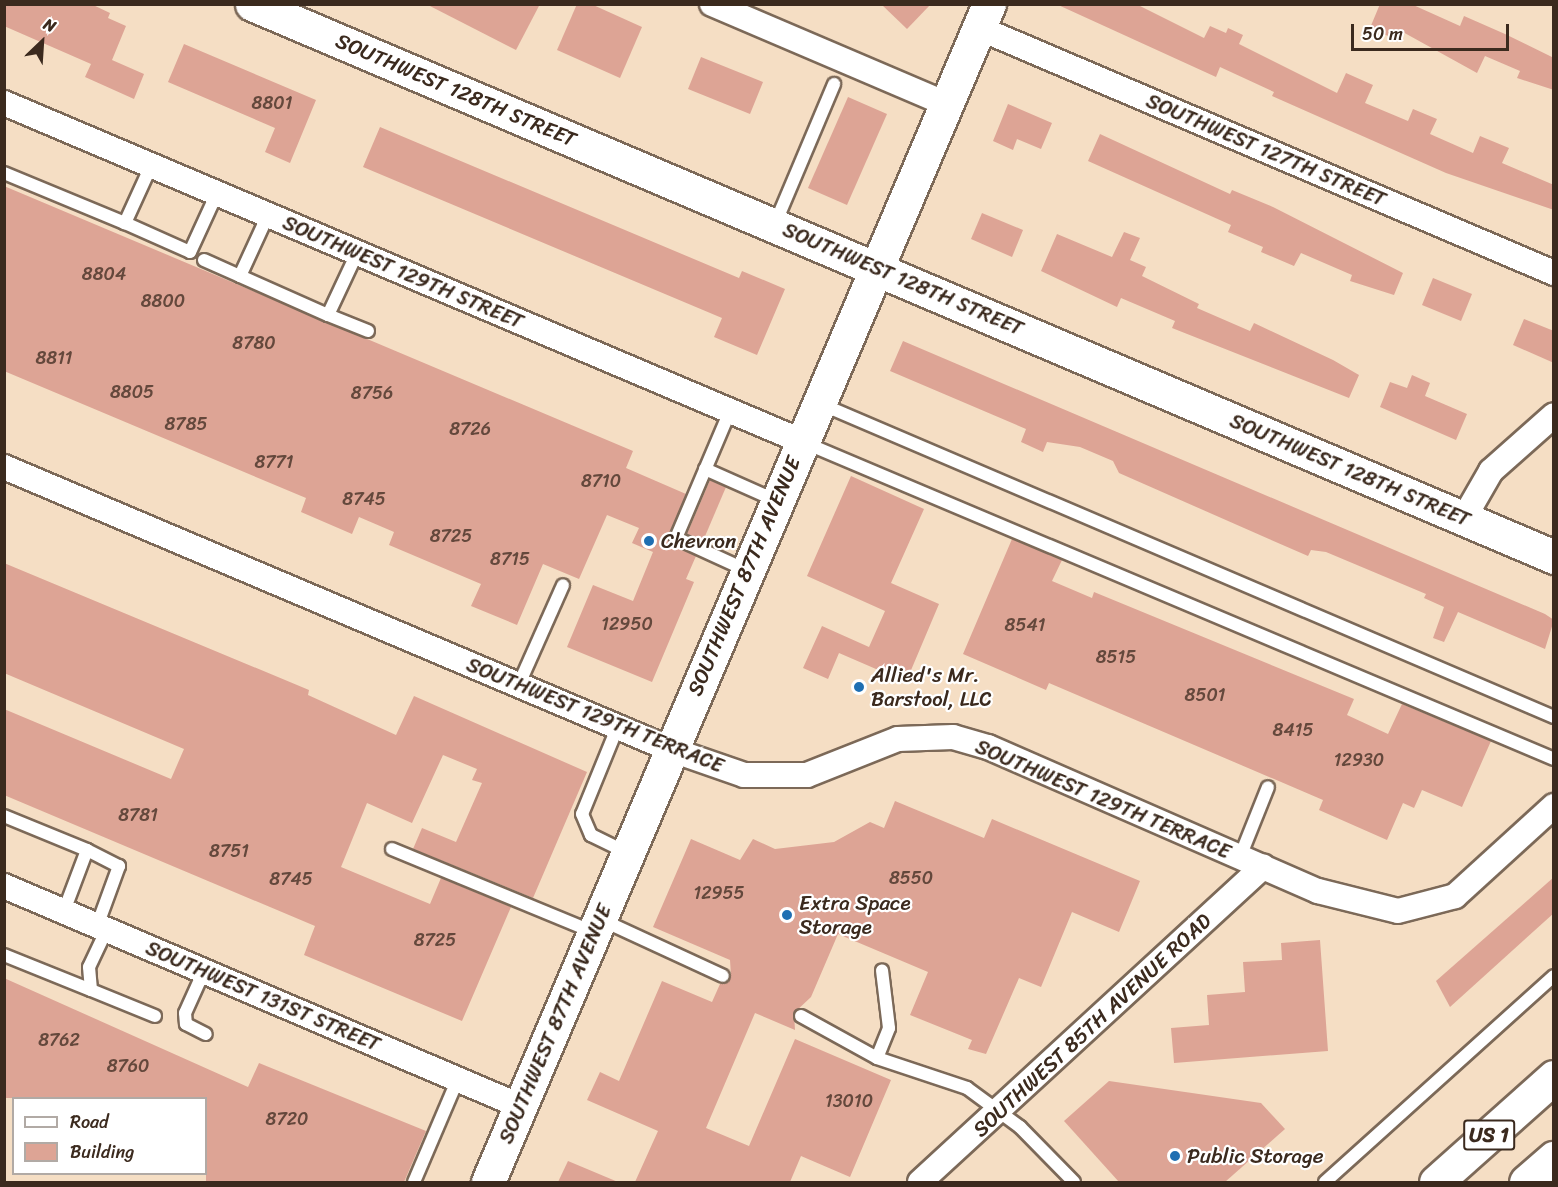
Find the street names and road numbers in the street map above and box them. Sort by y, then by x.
street label: SOUTHWEST 128TH STREET [331,27,581,153]
street label: SOUTHWEST 127TH STREET [1141,88,1391,212]
street label: SOUTHWEST 129TH STREET [278,209,528,335]
street label: SOUTHWEST 128TH STREET [778,216,1028,342]
street label: SOUTHWEST 128TH STREET [1225,407,1475,533]
street label: SOUTHWEST 87TH AVENUE [682,452,806,700]
street label: SOUTHWEST 129TH TERRACE [462,652,728,778]
street label: SOUTHWEST 129TH TERRACE [971,733,1235,865]
street label: SOUTHWEST 87TH AVENUE [493,900,617,1148]
street label: SOUTHWEST 85TH AVENUE ROAD [968,908,1216,1142]
street label: SOUTHWEST 131ST STREET [141,935,385,1057]
road number: US 1 [1462,1118,1516,1152]

